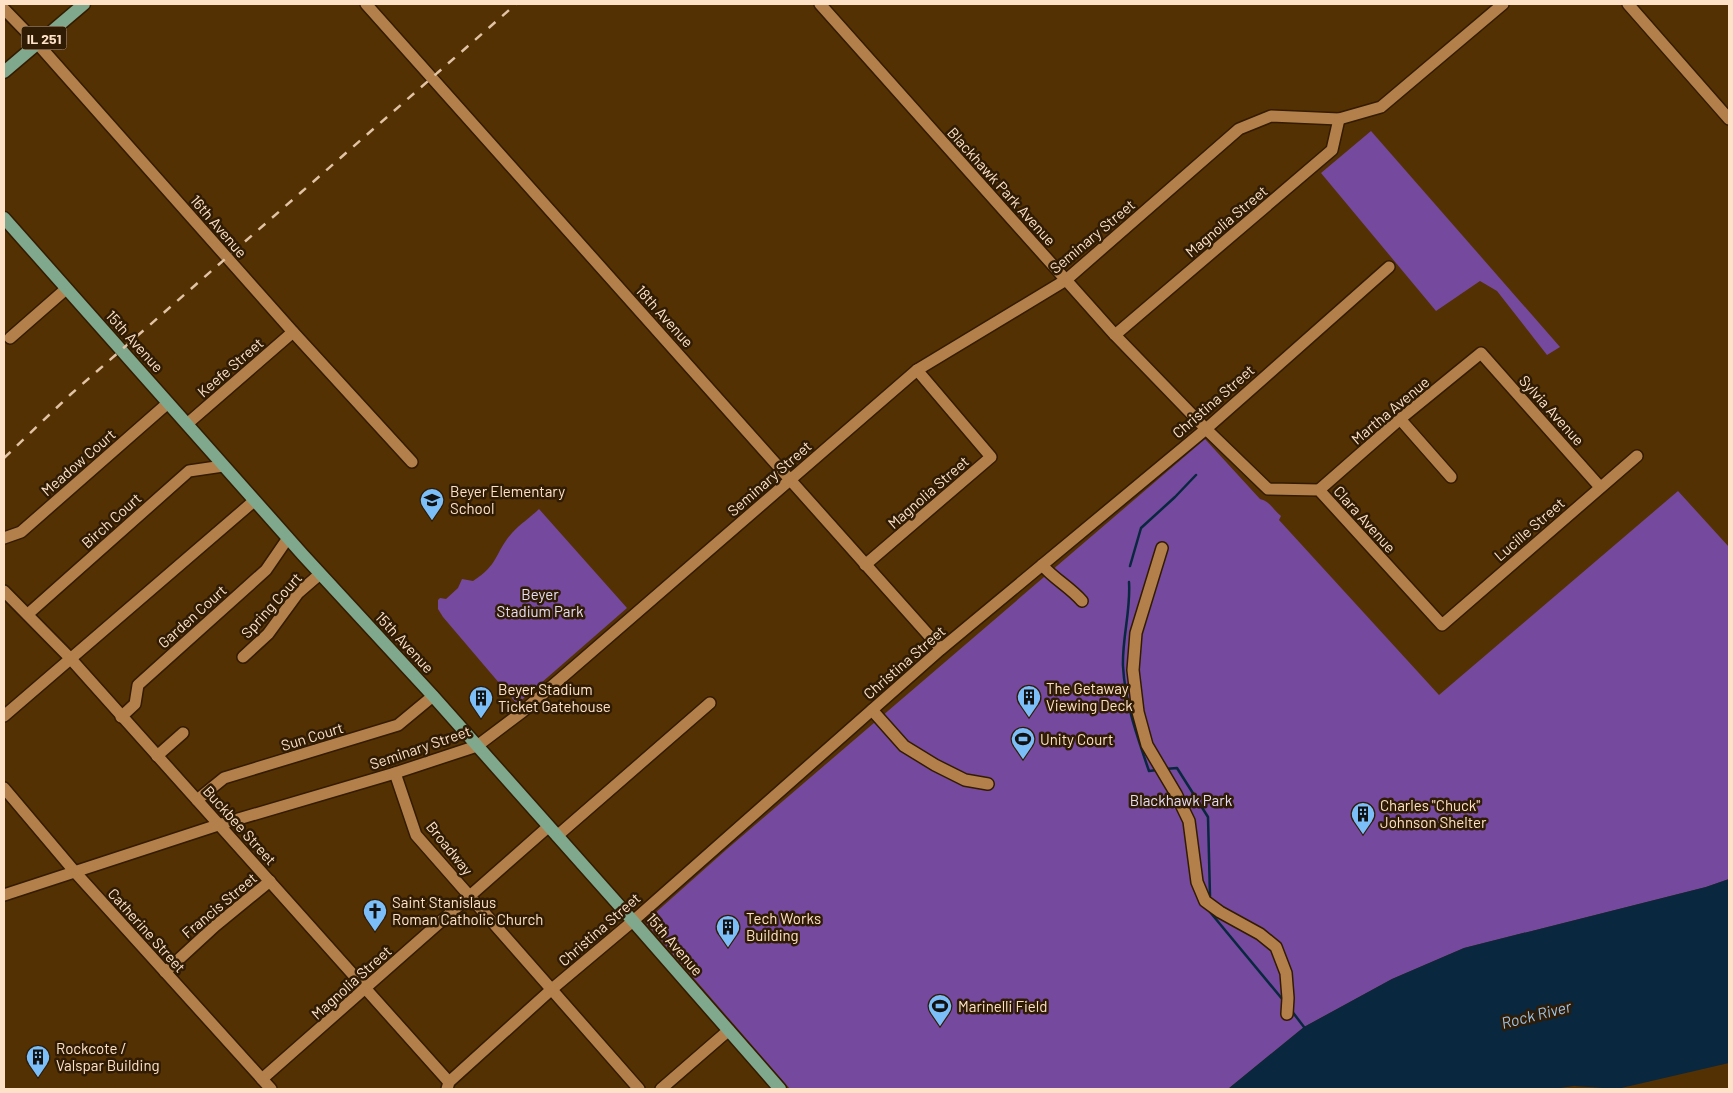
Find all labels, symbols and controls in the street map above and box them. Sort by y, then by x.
road number: IL 251 [22,26,66,49]
street label: Blackhawk Park Avenue [944,123,1060,249]
street label: Magnolia Street [1181,181,1271,261]
street label: 16th Avenue [187,191,251,261]
street label: Seminary Street [1046,195,1138,277]
street label: 18th Avenue [632,281,698,351]
street label: 15th Avenue [102,306,168,376]
street label: Keefe Street [193,334,267,400]
street label: Christina Street [1168,361,1258,441]
street label: Sylvia Avenue [1516,371,1588,449]
street label: Martha Avenue [1347,372,1433,448]
street label: Meadow Court [37,425,119,499]
street label: Seminary Street [723,437,815,519]
street label: Magnolia Street [884,452,972,532]
place label: Beyer Elementary School [450,482,565,517]
street label: Clara Avenue [1330,482,1400,556]
school or university icon: Beyer Elementary School [419,487,445,521]
street label: Birch Court [78,489,144,551]
street label: Lucille Street [1490,494,1568,564]
street label: Spring Court [237,569,305,641]
street label: Garden Court [154,581,230,651]
park label: Beyer Stadium Park [497,585,584,620]
street label: 15th Avenue [372,608,438,676]
street label: Christina Street [859,622,949,702]
place label: The Getaway Viewing Deck [1046,679,1133,714]
place label: Beyer Stadium Ticket Gatehouse [498,680,611,715]
building icon: The Getaway Viewing Deck [1016,684,1042,718]
building icon: Beyer Stadium Ticket Gatehouse [468,685,494,719]
street label: Sun Court [279,718,345,754]
street label: Seminary Street [367,721,473,773]
sports icon: Unity Court [1010,726,1036,760]
place label: Unity Court [1040,730,1113,748]
street label: Buckbee Street [200,782,280,868]
park label: Blackhawk Park [1130,791,1233,809]
place label: Charles "Chuck" Johnson Shelter [1380,796,1487,831]
building icon: Charles "Chuck" Johnson Shelter [1350,801,1376,835]
street label: Broadway [423,817,477,879]
street label: Francis Street [178,868,260,942]
street label: Catherine Street [104,884,190,976]
street label: Christina Street [554,889,644,969]
place label: Saint Stanislaus Roman Catholic Church [392,893,543,928]
church icon: Saint Stanislaus Roman Catholic Church [362,898,388,932]
street label: 15th Avenue [643,909,707,979]
place label: Tech Works Building [746,909,821,944]
building icon: Tech Works Building [715,914,741,948]
street label: Magnolia Street [307,941,395,1023]
sports icon: Marinelli Field [927,993,953,1027]
water label: Rock River [1499,996,1574,1032]
place label: Marinelli Field [958,997,1047,1015]
place label: Rockcote / Valspar Building [56,1039,160,1074]
building icon: Rockcote / Valspar Building [25,1044,51,1078]

